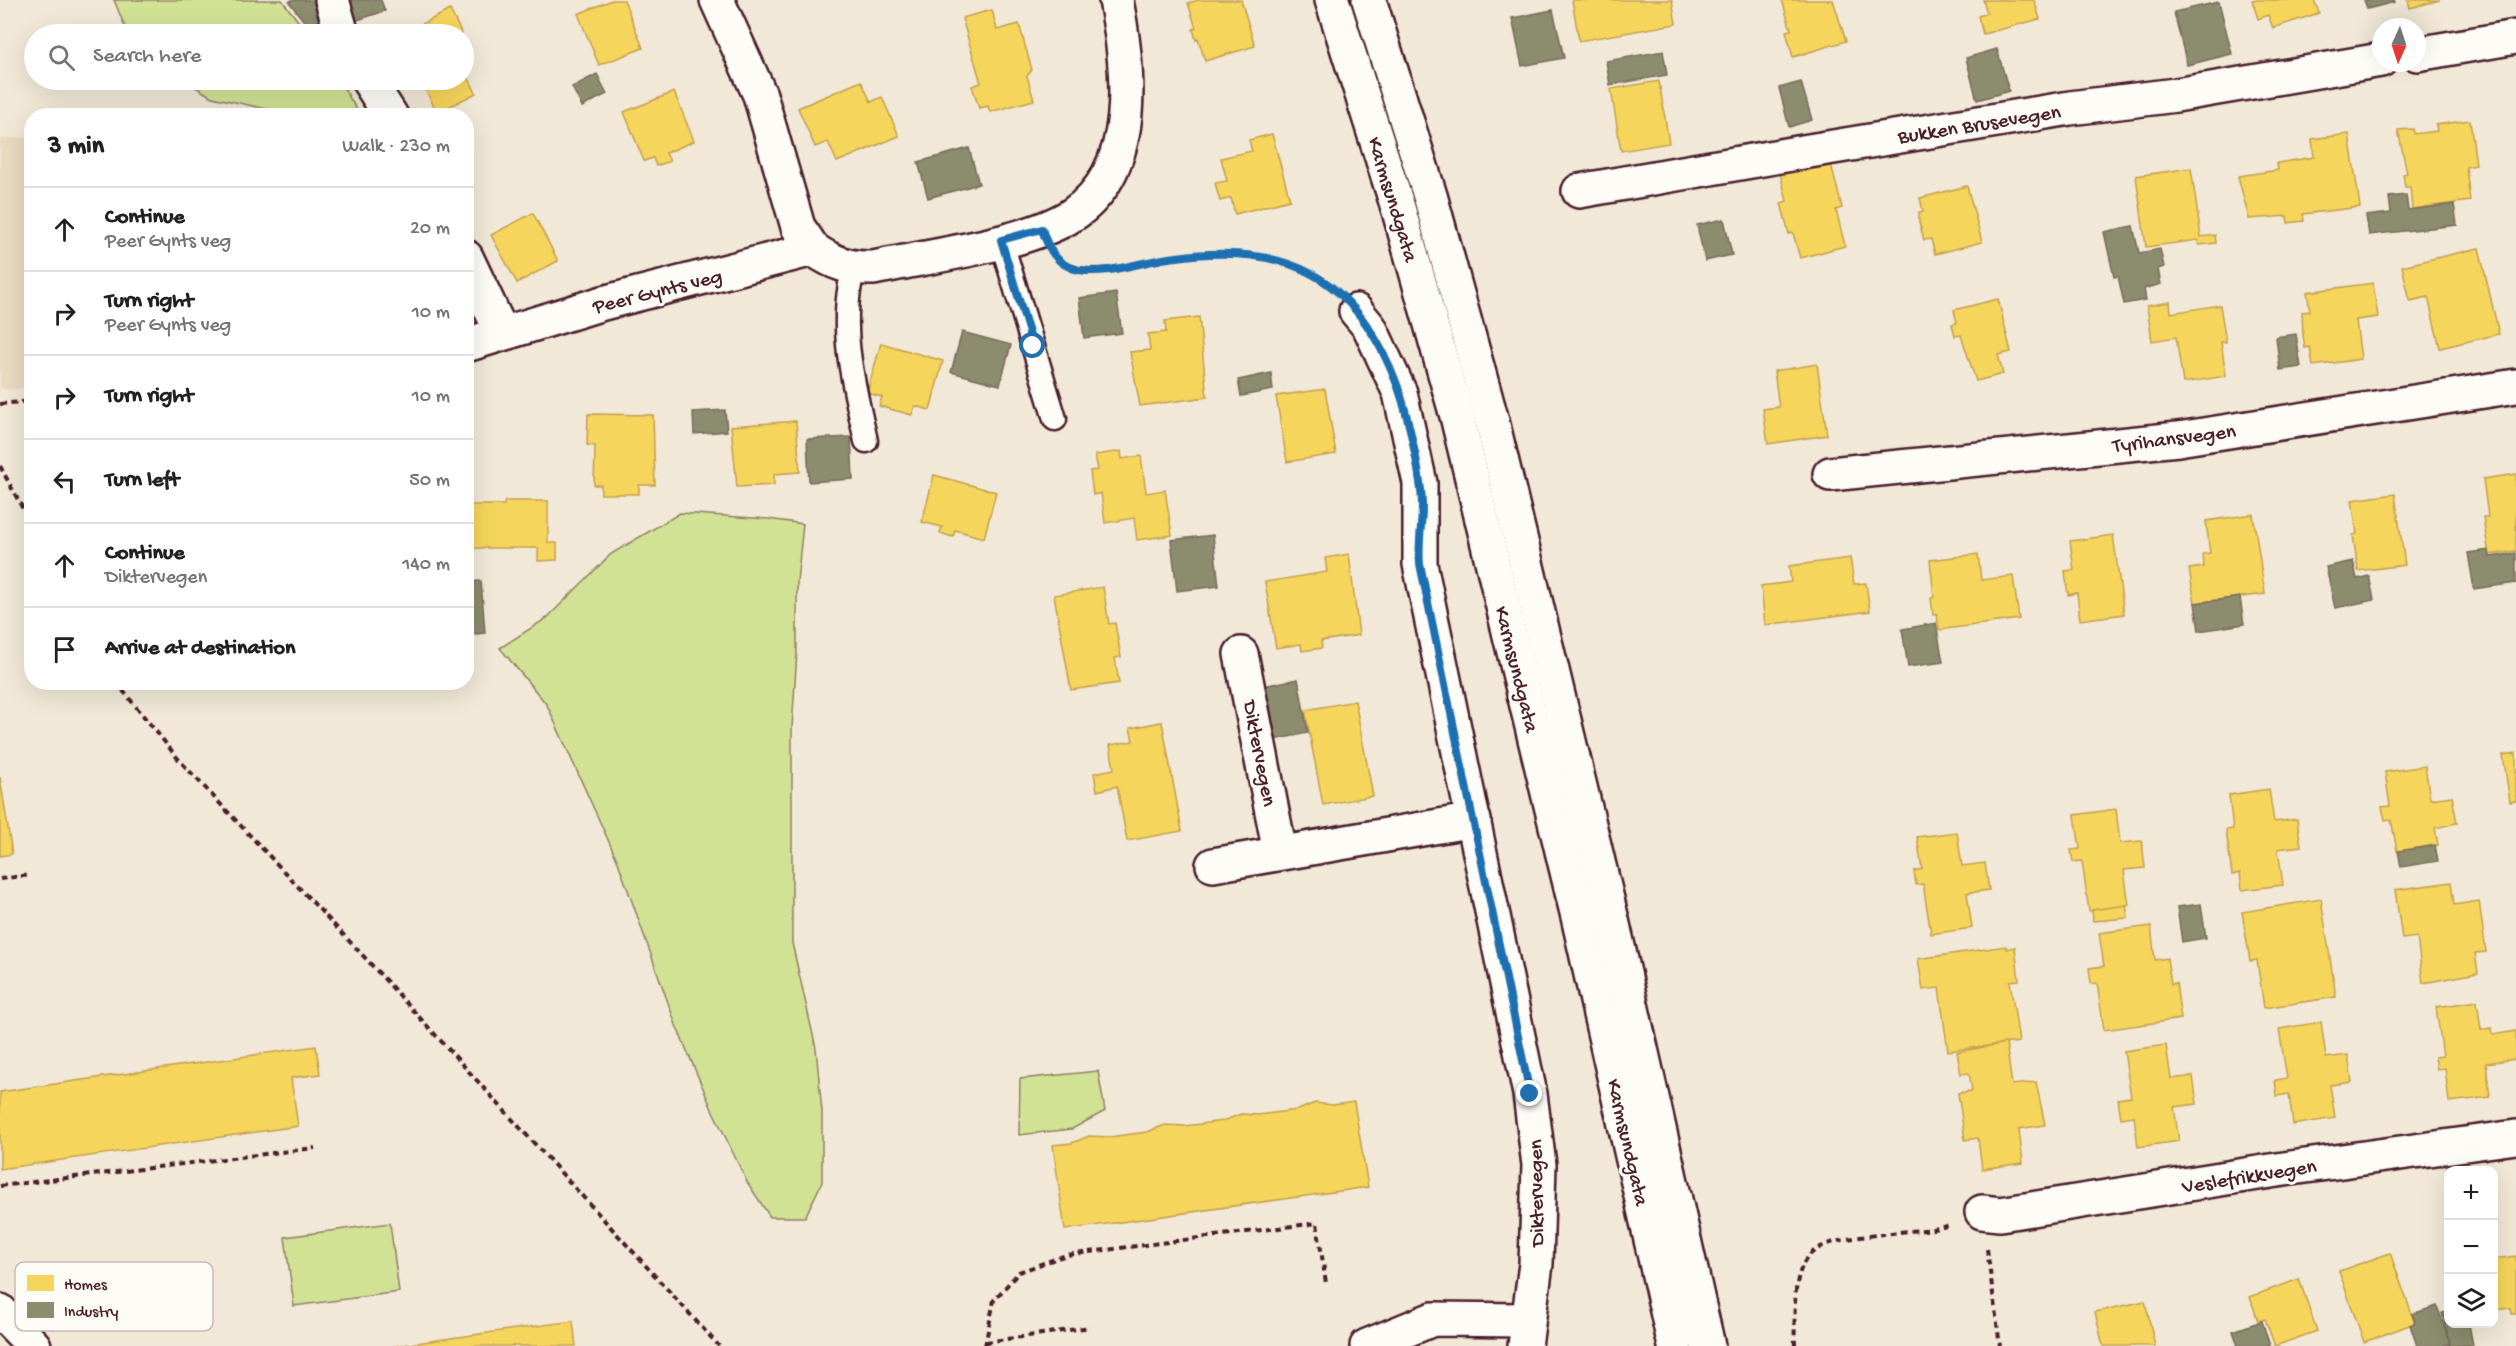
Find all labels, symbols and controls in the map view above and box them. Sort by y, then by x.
north arrow [2372,18,2426,72]
search box [24,24,474,90]
icon: search [45,41,78,74]
text: Search here [93,44,201,70]
street label: Bukken Brusevegen [1895,101,2063,152]
text: 3 min [48,132,104,163]
street label: Karmsundgata [1360,135,1422,267]
text: Walk · 230 m [342,136,450,159]
text: Continue [105,205,185,231]
icon: ahead [48,213,81,246]
text: 20 m [410,218,450,241]
text: Peer Gynts veg [105,231,231,254]
street label: Peer Gynts veg [590,265,725,322]
text: Turn right [105,289,193,315]
icon: right [48,297,81,330]
text: 10 m [412,302,450,325]
text: Peer Gynts veg [105,315,231,338]
route start [1019,332,1045,358]
icon: right [48,381,81,414]
text: Turn right [105,384,193,410]
text: 10 m [412,386,450,409]
street label: Tyrihansvegen [2110,421,2237,461]
icon: left [48,465,81,498]
text: Turn left [105,468,179,494]
text: 50 m [409,470,450,493]
text: Continue [105,541,185,567]
icon: ahead [48,549,81,582]
text: 140 m [402,554,450,577]
text: Diktervegen [105,567,207,590]
street label: Karmsundgata [1487,604,1543,737]
icon: arrive [48,633,81,666]
text: Arrive at destination [105,636,295,662]
street label: Diktervegen [1235,697,1280,809]
street label: Karmsundgata [1599,1077,1653,1210]
route end [1516,1080,1542,1106]
street label: Diktervegen [1525,1139,1552,1249]
street label: Veslefrikkvegen [2180,1155,2319,1202]
map controls [2444,1166,2498,1328]
button: + [2444,1166,2498,1220]
button: − [2444,1220,2498,1274]
legend [15,1262,213,1331]
button: layers [2444,1274,2498,1328]
text: Homes [64,1277,108,1296]
text: Industry [64,1304,118,1323]

